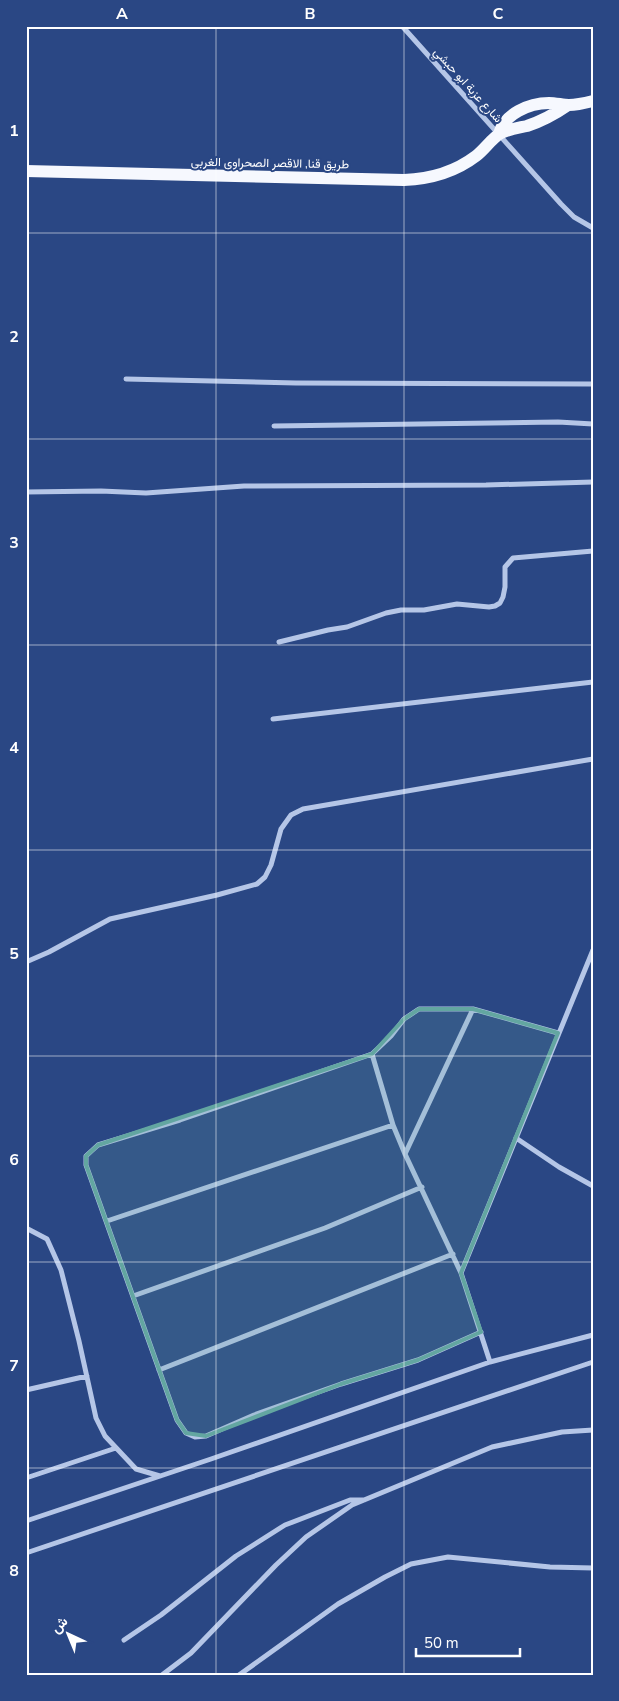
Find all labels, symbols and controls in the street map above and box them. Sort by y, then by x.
text: A [116,3,128,25]
text: B [304,3,316,25]
text: C [493,3,504,25]
street label: شارع عزبة ابو حبشي [429,44,506,127]
text: 1 [9,120,19,142]
street label: طريق قنا, الاقصر الصحراوى الغربى [191,154,349,172]
text: 2 [9,326,19,348]
text: 3 [9,532,19,554]
text: 4 [9,737,19,759]
text: 5 [9,943,19,965]
text: 6 [9,1149,19,1171]
text: 7 [9,1355,19,1377]
text: 8 [9,1560,19,1582]
north arrow [42,1608,92,1658]
text: ش [47,1612,72,1638]
scale bar [416,1626,520,1658]
text: 50 m [424,1633,459,1653]

